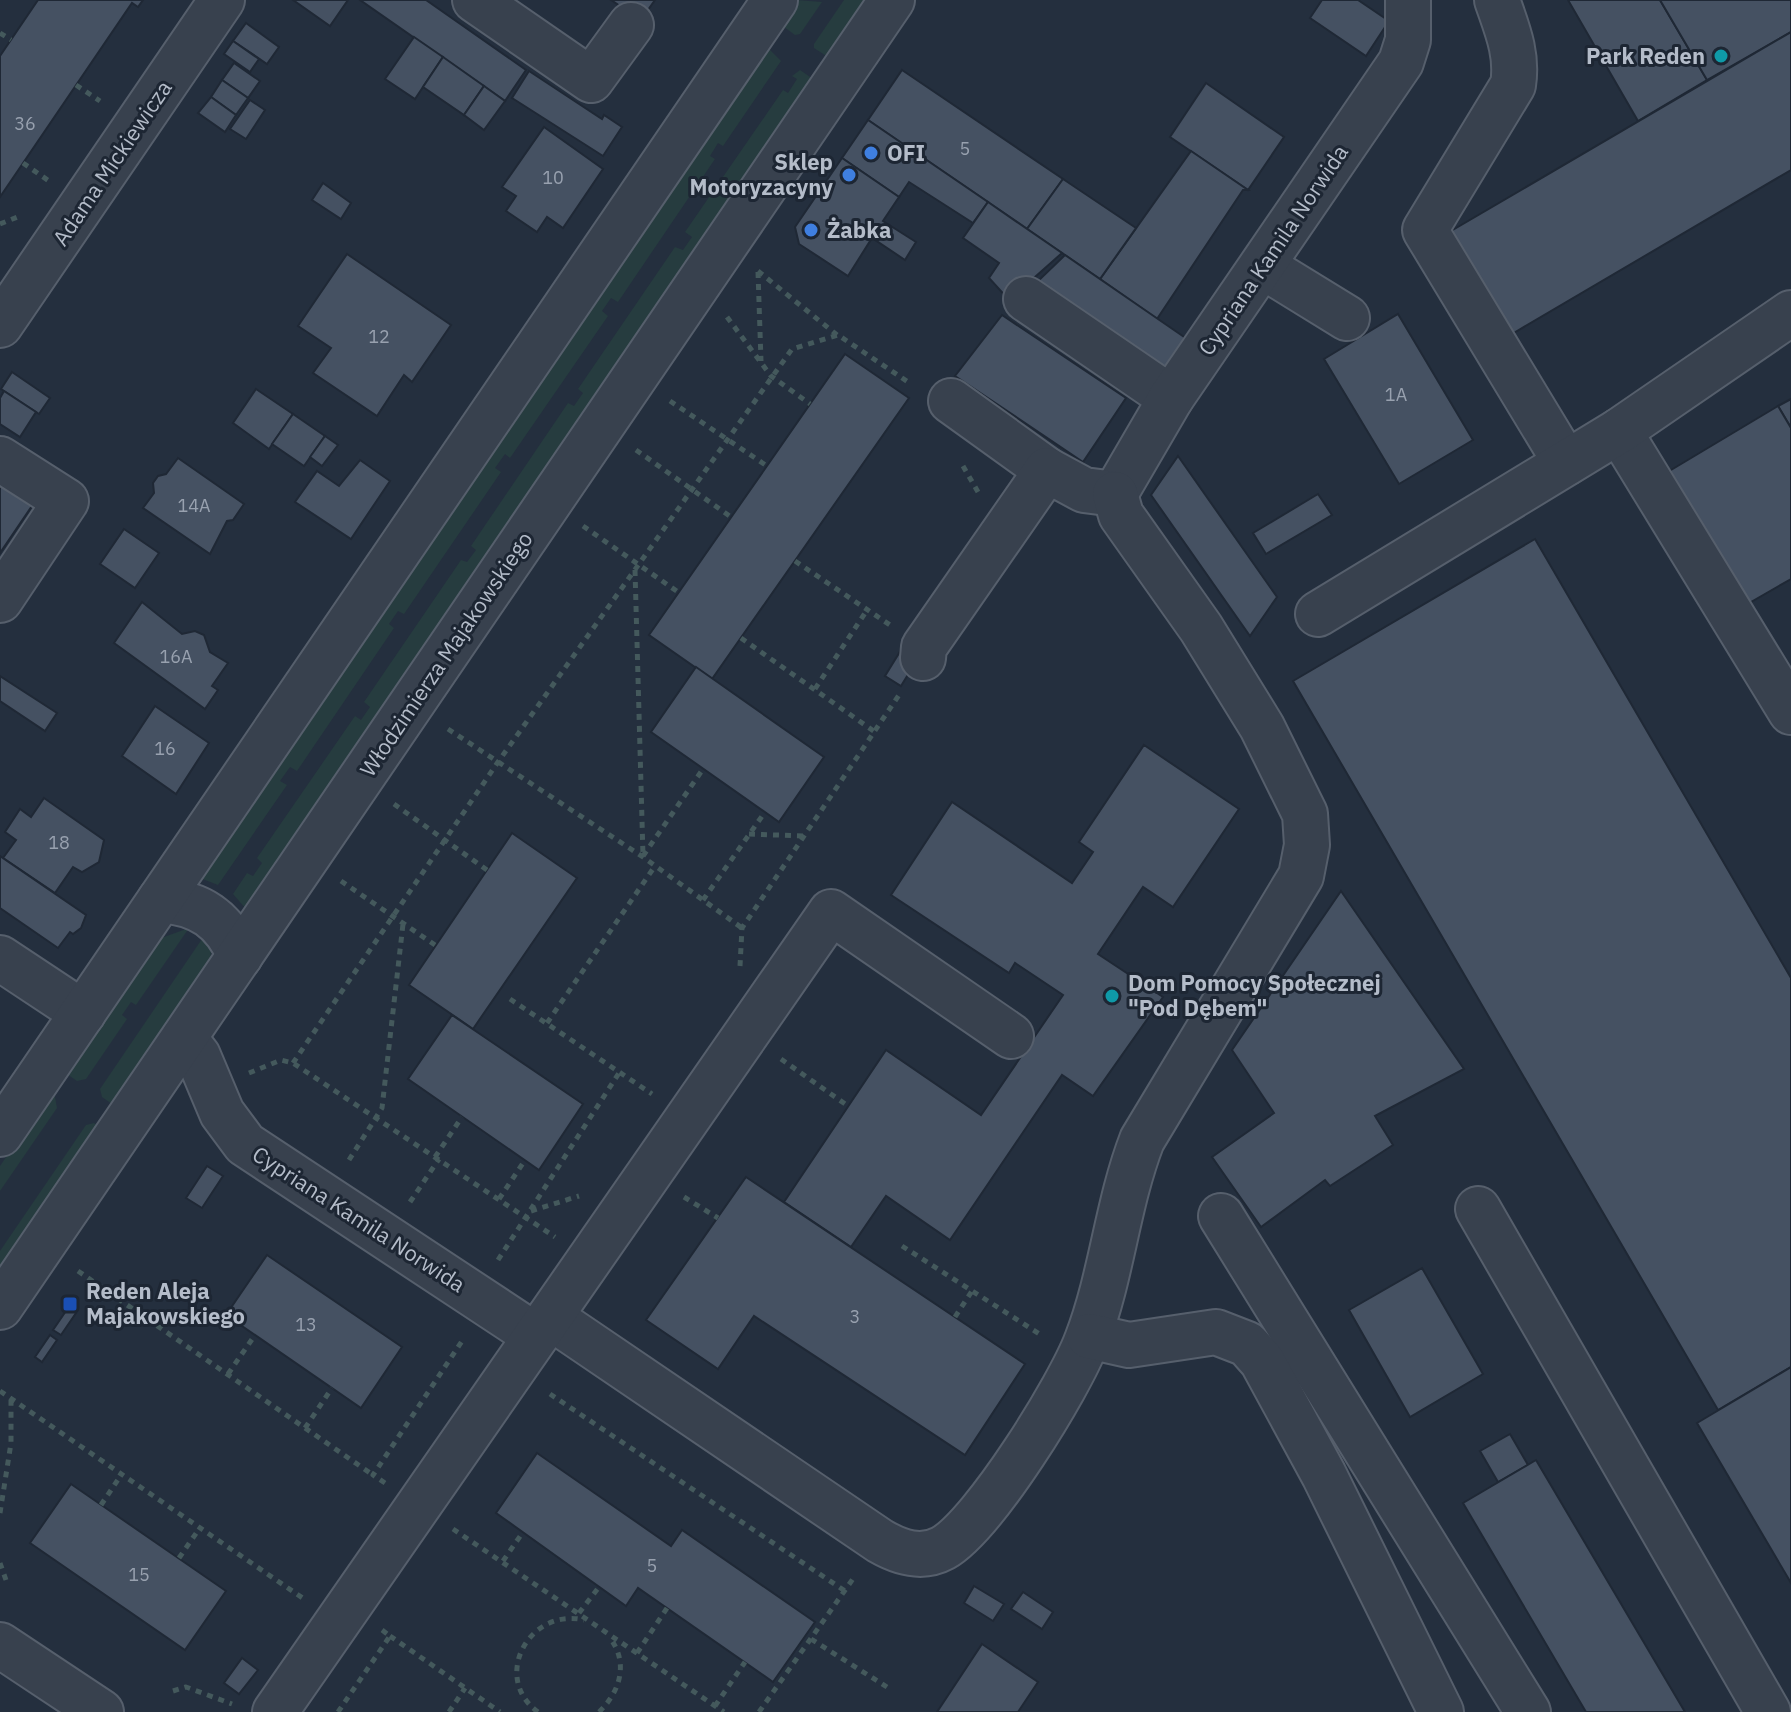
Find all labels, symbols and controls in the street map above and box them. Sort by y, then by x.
place label: Park Reden [1586,41,1705,70]
marker: Park Reden [1712,47,1730,65]
street label: Adama Mickiewicza [45,74,178,251]
house number: 36 [14,112,36,135]
house number: 5 [960,137,970,160]
place label: OFI [887,138,925,167]
street label: Cypriana Kamila Norwida [1191,139,1354,361]
marker: OFI [862,144,880,162]
place label: Sklep Motoryzacyny [690,147,833,201]
house number: 10 [542,166,564,189]
marker: Sklep Motoryzacyny [840,166,858,184]
place label: Żabka [827,215,891,244]
marker: Żabka [802,221,820,239]
house number: 12 [368,325,390,348]
house number: 1A [1385,383,1408,406]
house number: 14A [177,494,211,517]
street label: Włodzimierza Majakowskiego [353,526,539,782]
house number: 16A [159,645,193,668]
house number: 16 [154,737,176,760]
house number: 18 [48,831,70,854]
place label: Dom Pomocy Społecznej "Pod Dębem" [1128,968,1381,1022]
marker: Dom Pomocy Społecznej "Pod Dębem" [1103,987,1121,1005]
street label: Cypriana Kamila Norwida [247,1139,471,1298]
place label: Reden Aleja Majakowskiego [86,1276,245,1330]
marker: Reden Aleja Majakowskiego [61,1295,79,1313]
house number: 3 [850,1305,860,1328]
house number: 13 [295,1313,317,1336]
house number: 5 [647,1554,657,1577]
house number: 15 [128,1563,150,1586]

